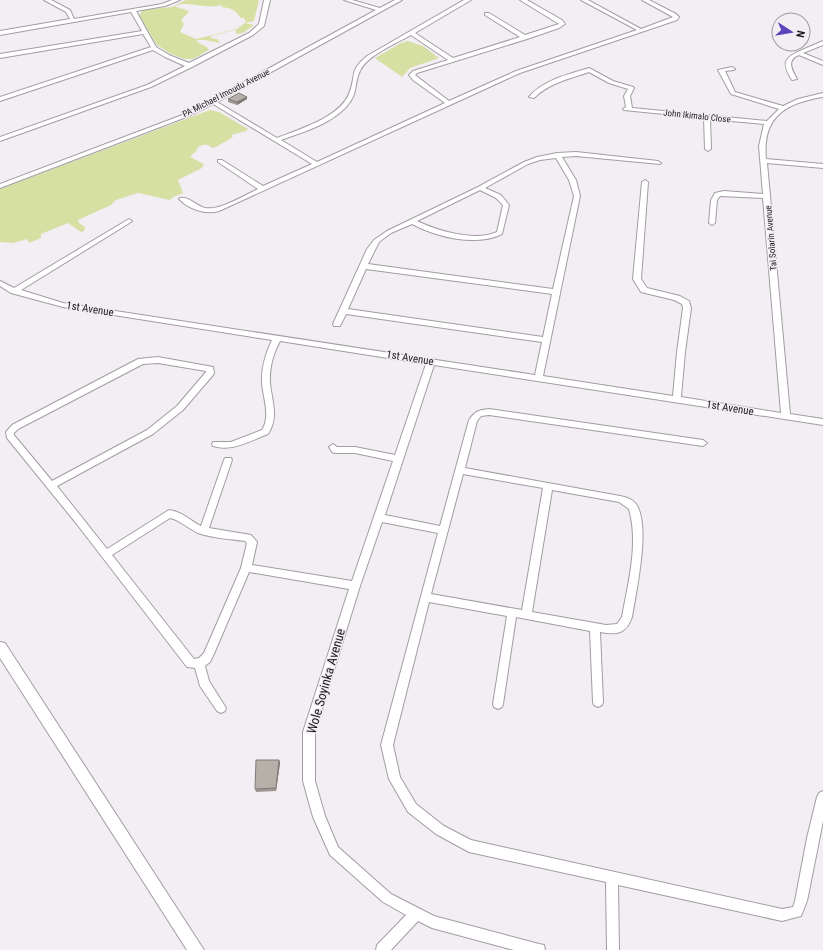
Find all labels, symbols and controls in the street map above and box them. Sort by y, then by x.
north arrow [771,12,811,52]
text: N [793,29,807,39]
street label: PA Michael Imoudu Avenue [181,67,271,119]
street label: John Ikimalo Close [663,107,731,125]
street label: Tai Solarin Avenue [763,205,779,271]
street label: 1st Avenue [65,299,115,319]
street label: 1st Avenue [385,348,435,368]
street label: 1st Avenue [705,398,755,418]
street label: Wole Soyinka Avenue [304,627,348,735]

